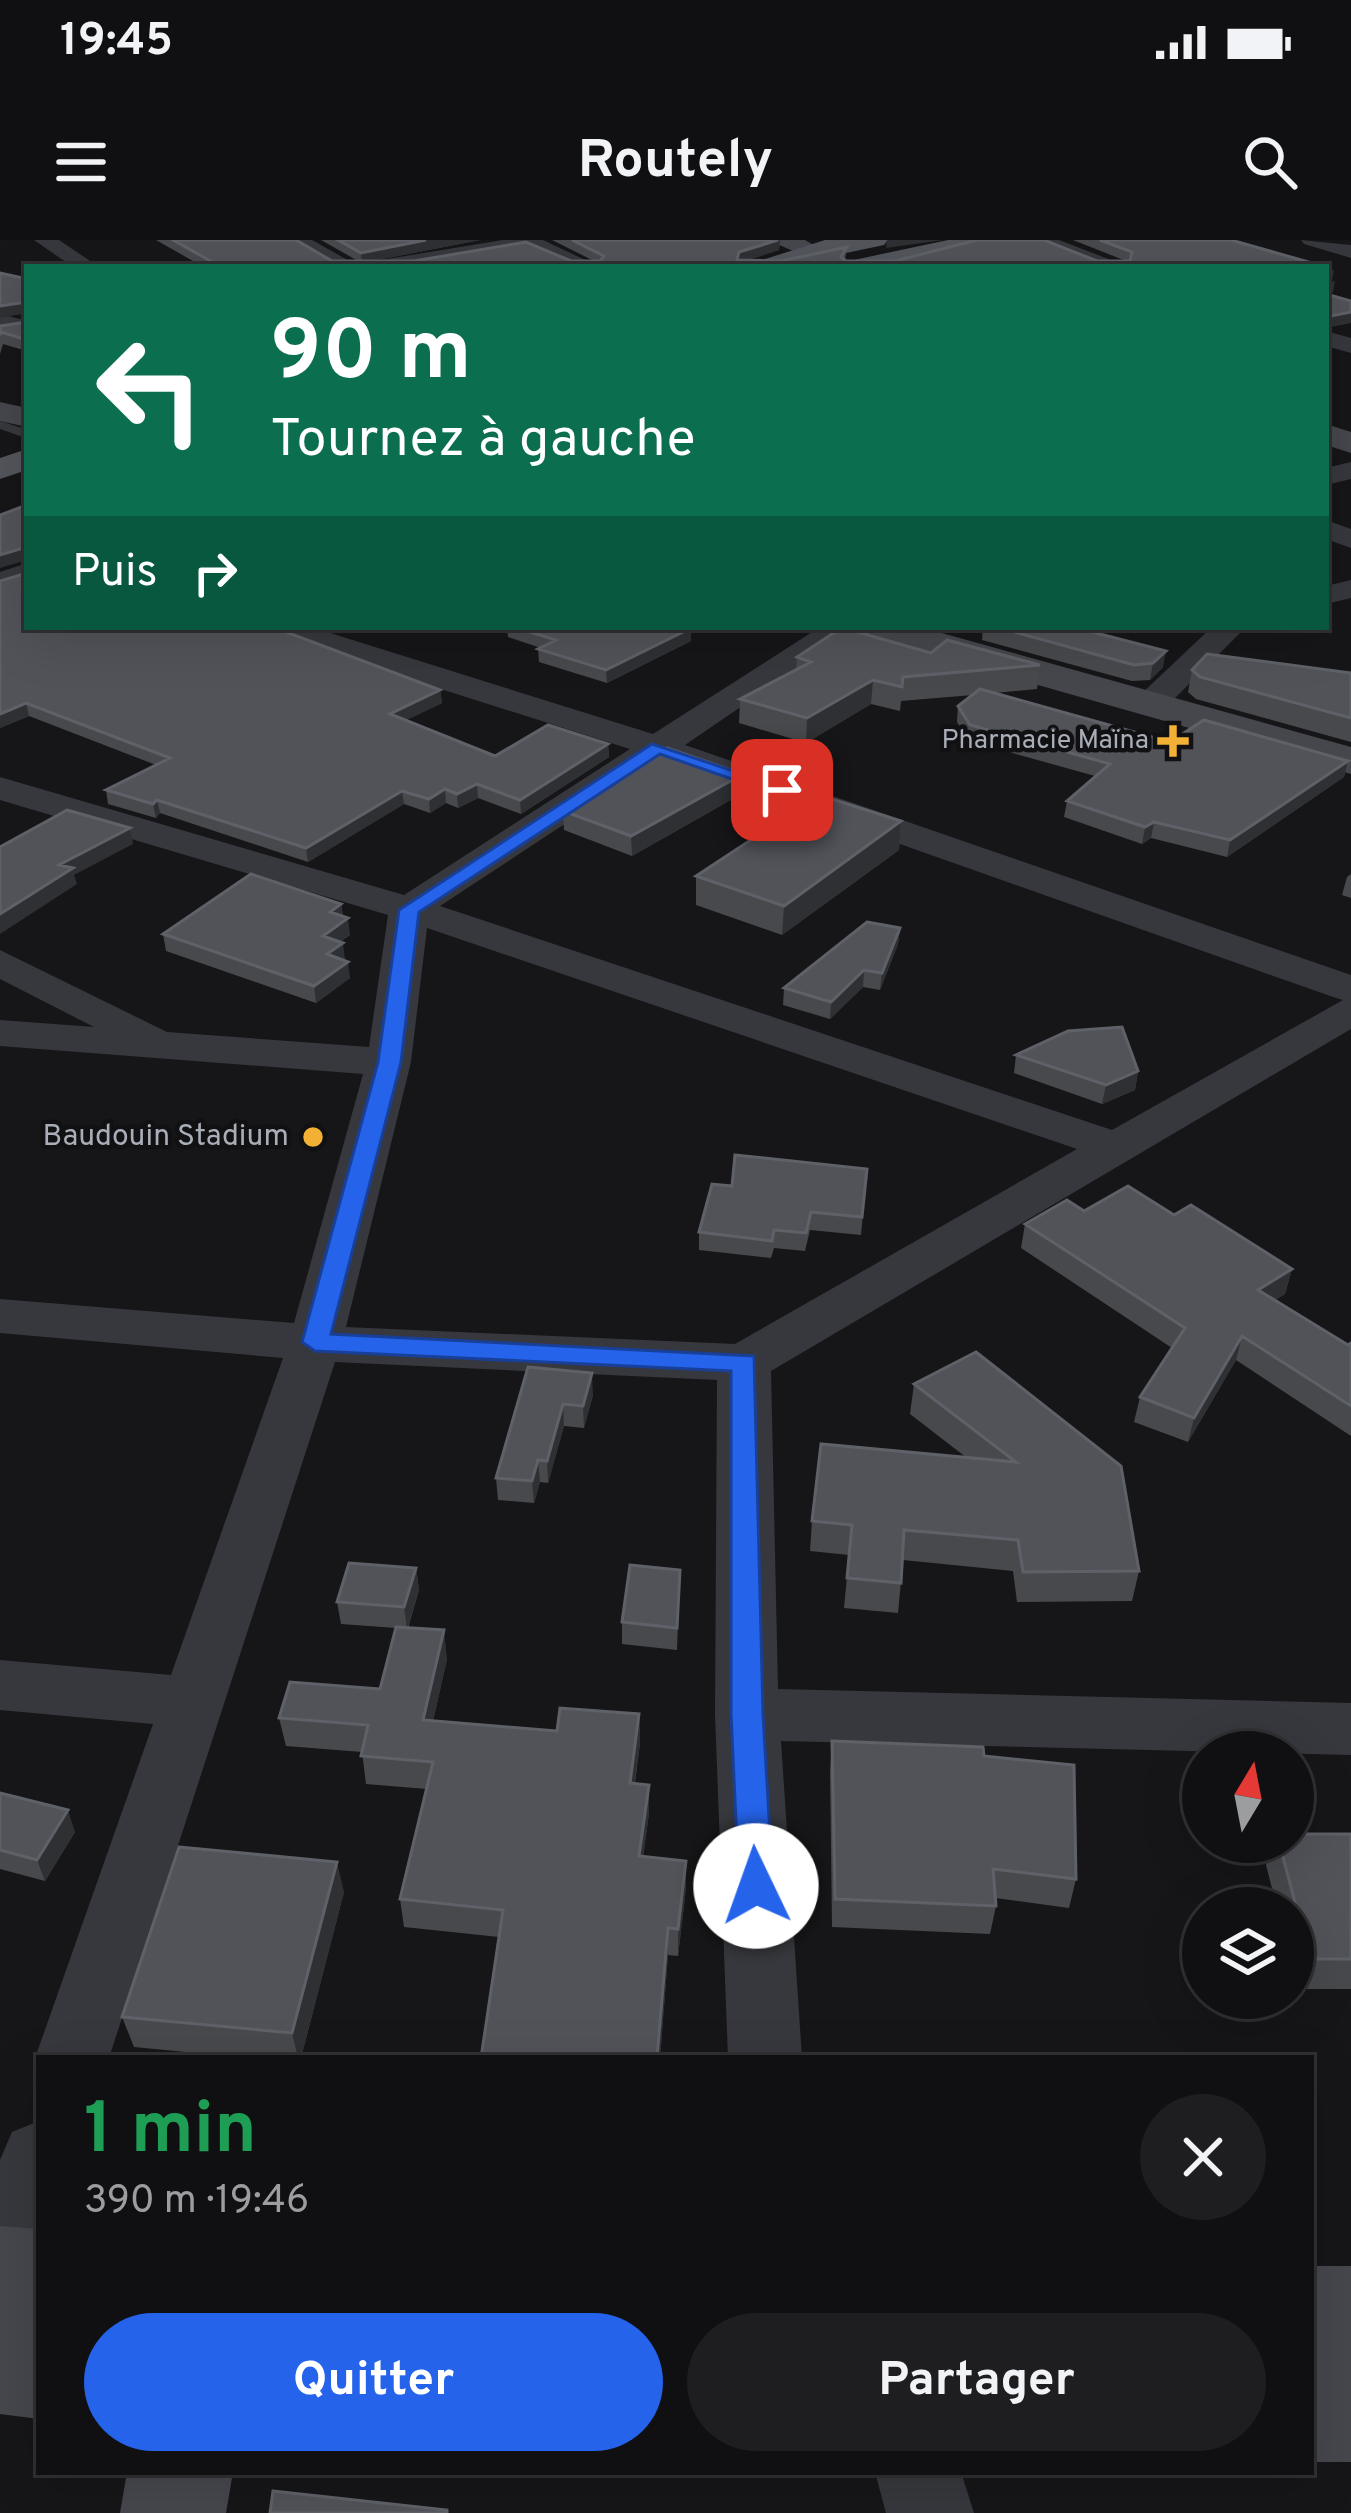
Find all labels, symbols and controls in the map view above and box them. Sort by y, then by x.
text: 19:45 [60,14,173,71]
text: Routely [578,128,773,197]
icon: menu [48,129,114,195]
icon: search [1237,129,1303,195]
text: 90 m [270,303,472,409]
icon: left [72,312,228,468]
text: Tournez à gauche [270,407,696,476]
icon: right [182,540,248,606]
text: Puis [72,545,158,602]
place label: Pharmacie Maïna [941,724,1149,758]
marker: Pharmacie Maïna [1160,728,1186,754]
pin [731,739,833,841]
icon: arrive [749,757,815,823]
place label: Baudouin Stadium [43,1119,289,1156]
marker: Baudouin Stadium [300,1124,326,1150]
north arrow [1182,1731,1314,1863]
map controls [1182,1731,1314,2019]
position arrow [693,1823,819,1949]
button: layers [1182,1887,1314,2019]
text: 1 min [84,2087,257,2179]
button: close [1140,2094,1266,2220]
text: 390 m · 19:46 [84,2178,309,2227]
button: Quitter [84,2313,663,2451]
button: Partager [687,2313,1266,2451]

